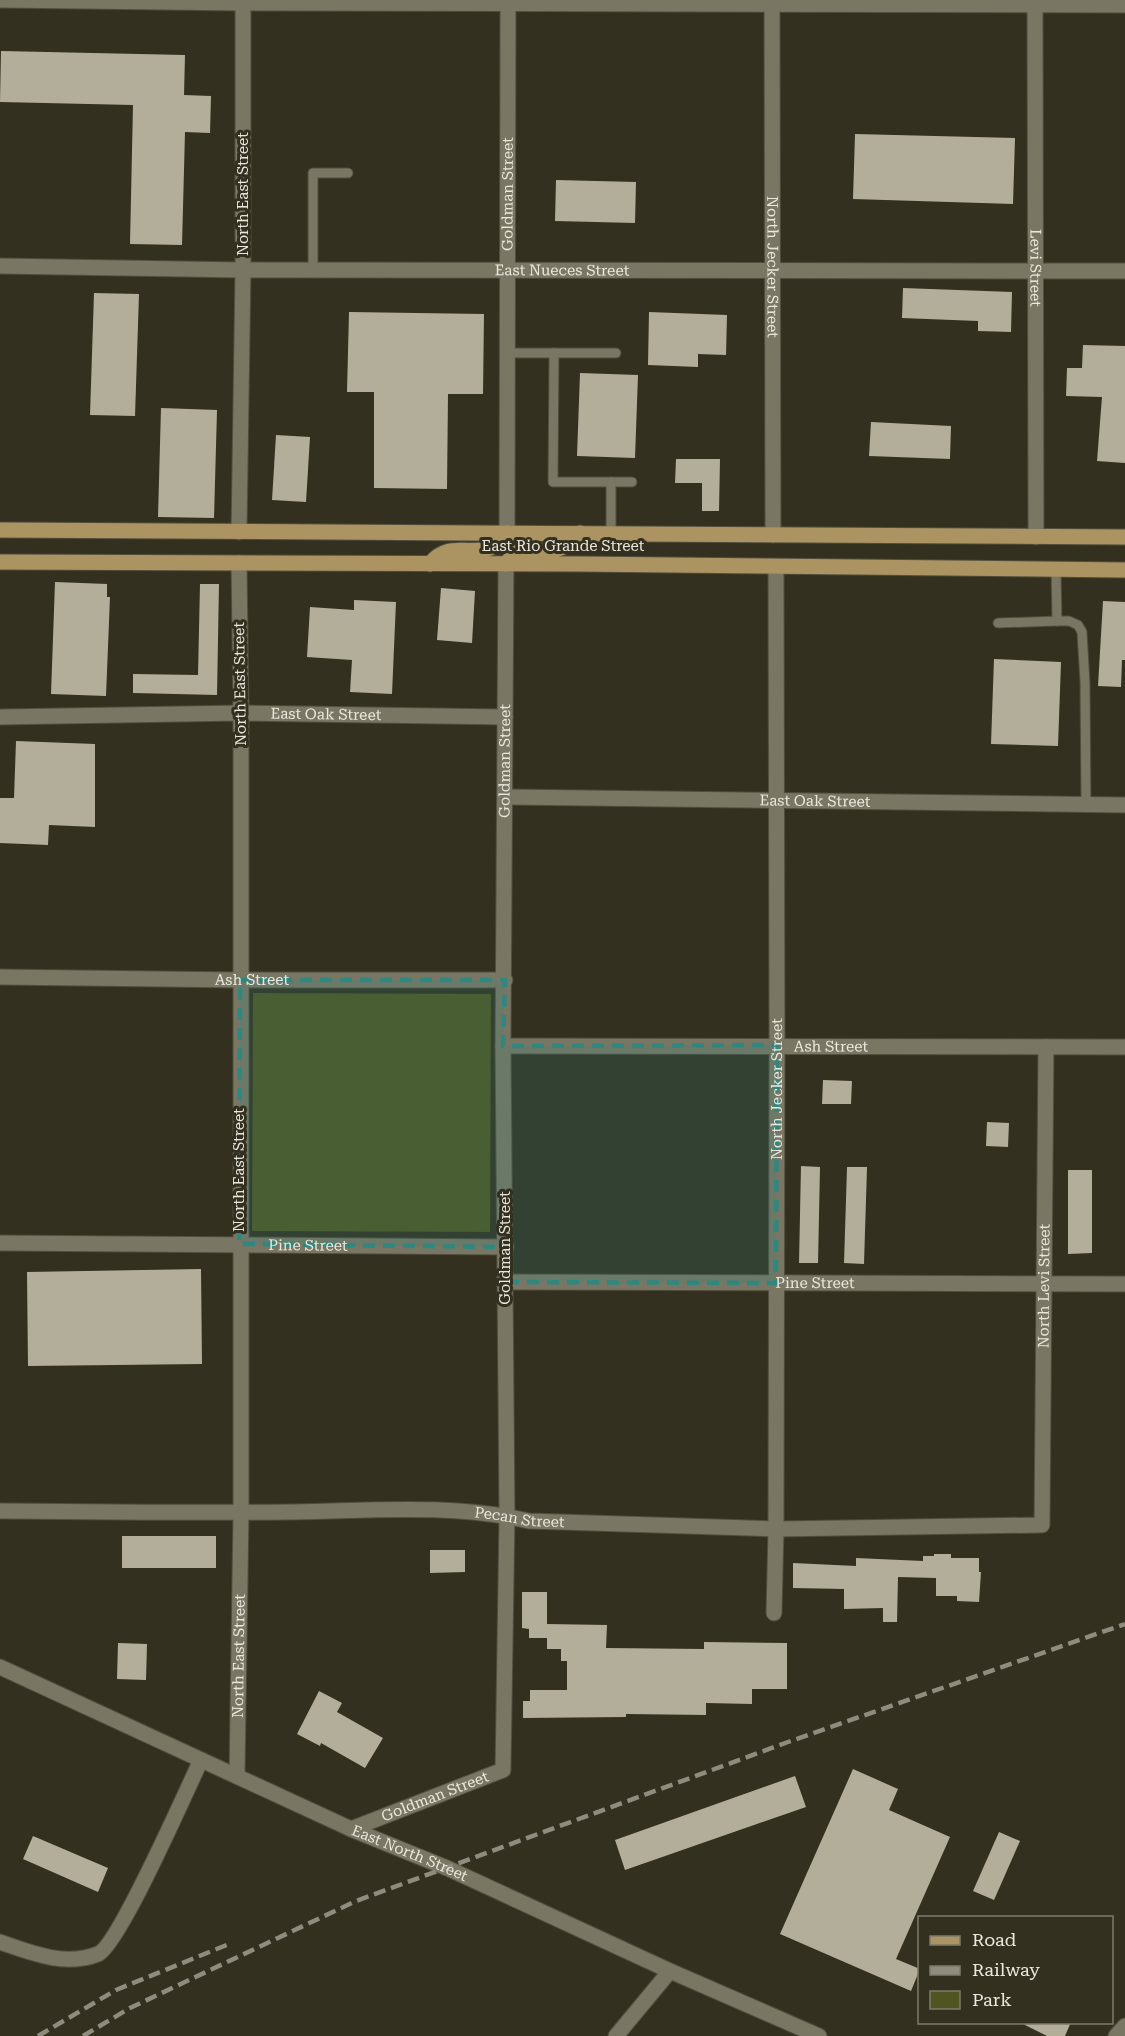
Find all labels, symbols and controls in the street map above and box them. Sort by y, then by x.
street label: North East Street [234,132,252,256]
street label: Goldman Street [499,137,517,251]
street label: North Jecker Street [763,196,782,338]
street label: Levi Street [1026,229,1045,307]
street label: East Nueces Street [495,261,630,279]
street label: East Rio Grande Street [482,537,645,555]
street label: North East Street [230,622,250,746]
street label: East Oak Street [270,704,382,724]
street label: Goldman Street [495,704,514,818]
street label: East Oak Street [759,791,871,811]
street label: Ash Street [215,971,290,989]
street label: North Jecker Street [768,1018,786,1160]
street label: Ash Street [794,1037,869,1056]
street label: North East Street [230,1108,248,1232]
street label: Goldman Street [496,1191,514,1305]
street label: North Levi Street [1034,1223,1054,1348]
street label: Pine Street [268,1236,348,1255]
street label: Pine Street [775,1274,855,1292]
street label: Pecan Street [474,1503,565,1531]
street label: North East Street [229,1593,249,1718]
street label: Goldman Street [379,1767,492,1825]
street label: East North Street [349,1821,471,1885]
legend [918,1916,1113,2024]
text: Road [972,1929,1017,1950]
text: Railway [972,1959,1040,1980]
text: Park [972,1989,1012,2010]

